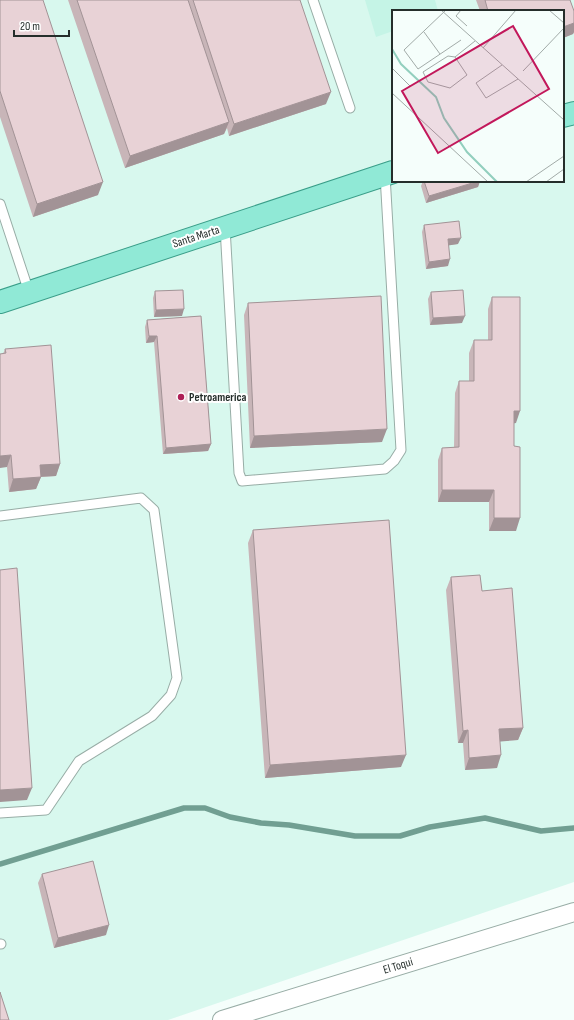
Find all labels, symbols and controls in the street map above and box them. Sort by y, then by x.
inset map [392,10,564,182]
scale bar [14,12,69,38]
text: 20 m [20,19,40,34]
street label: Santa Marta [171,222,222,252]
place label: Petroamerica [189,390,246,405]
marker: Petroamerica [176,392,186,402]
street label: El Toqui [381,954,415,978]

